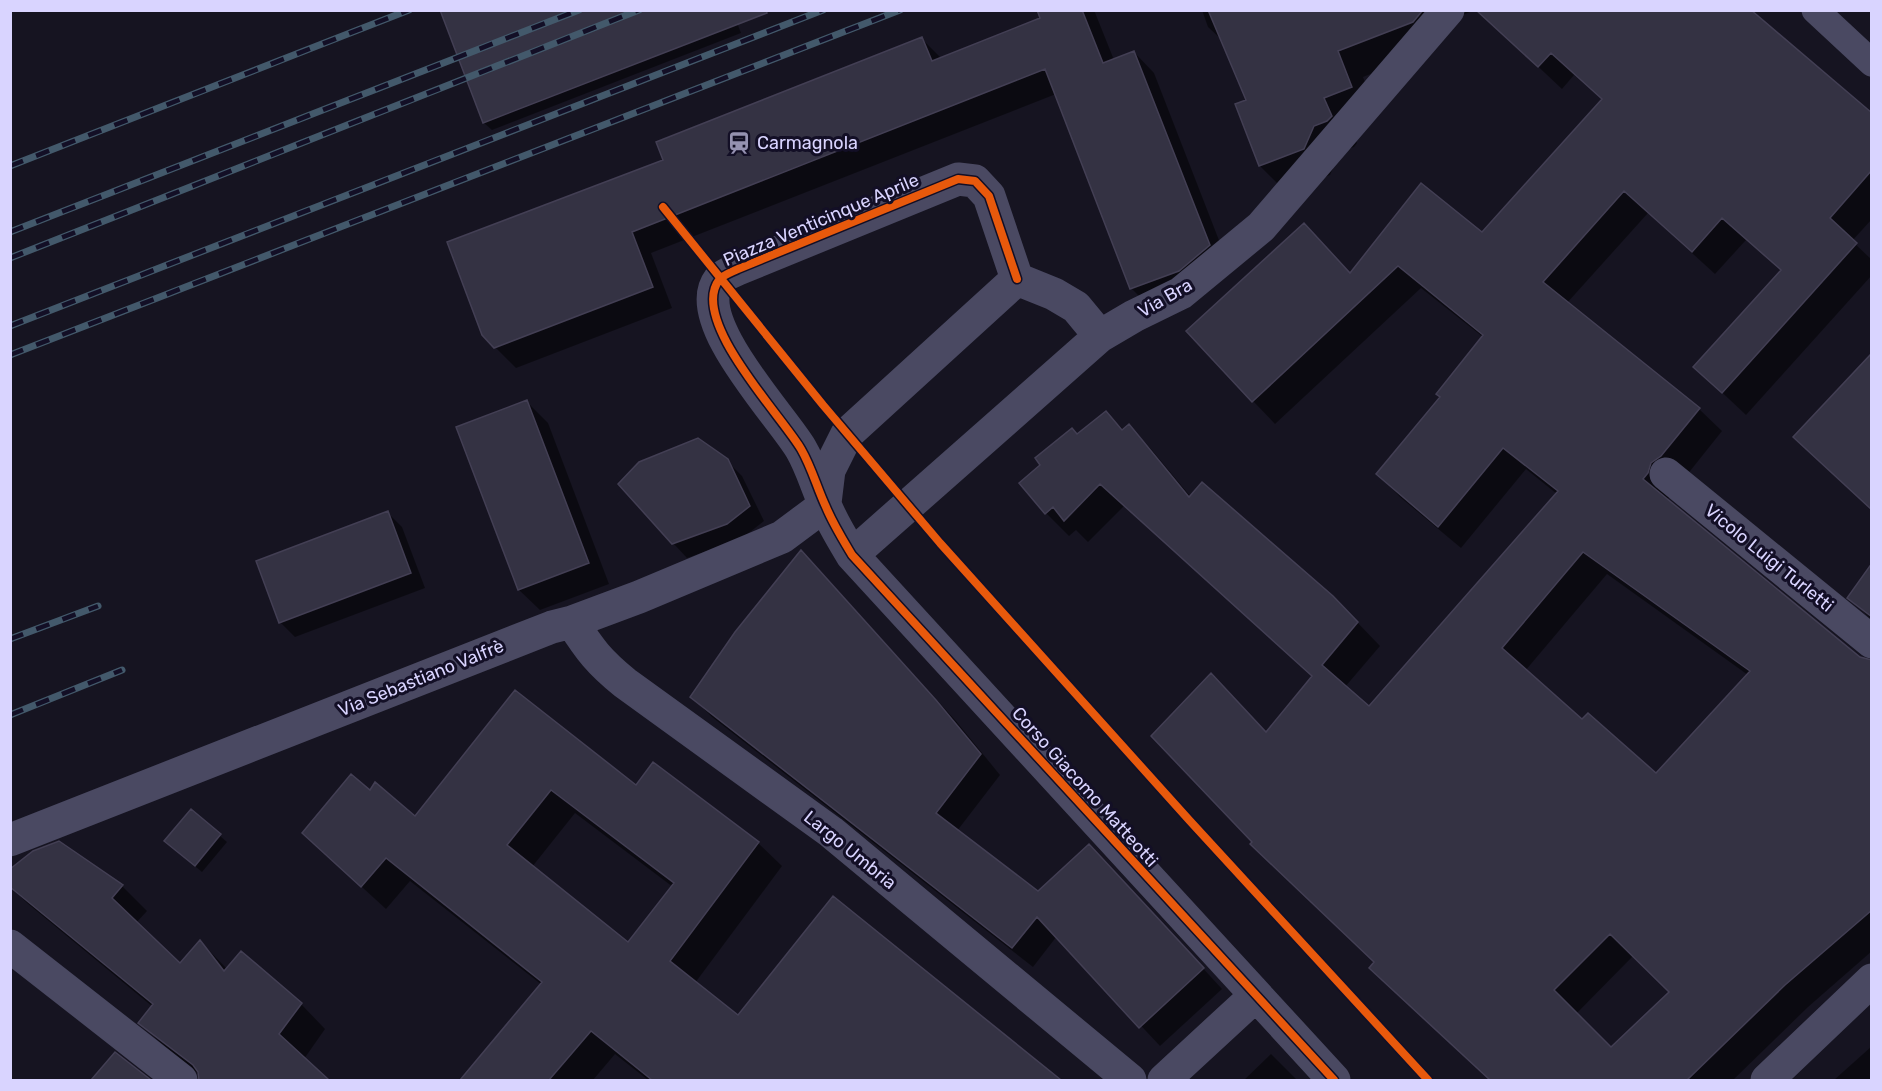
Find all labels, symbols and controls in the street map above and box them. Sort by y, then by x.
station icon: Carmagnola [726,130,752,156]
place label: Carmagnola [757,132,858,154]
street label: Piazza Venticinque Aprile [720,169,922,271]
street label: Via Bra [1134,274,1196,322]
street label: Vicolo Luigi Turletti [1700,499,1838,617]
street label: Via Sebastiano Valfrè [335,635,507,721]
street label: Corso Giacomo Matteotti [1007,702,1163,872]
street label: Largo Umbria [799,806,901,894]

